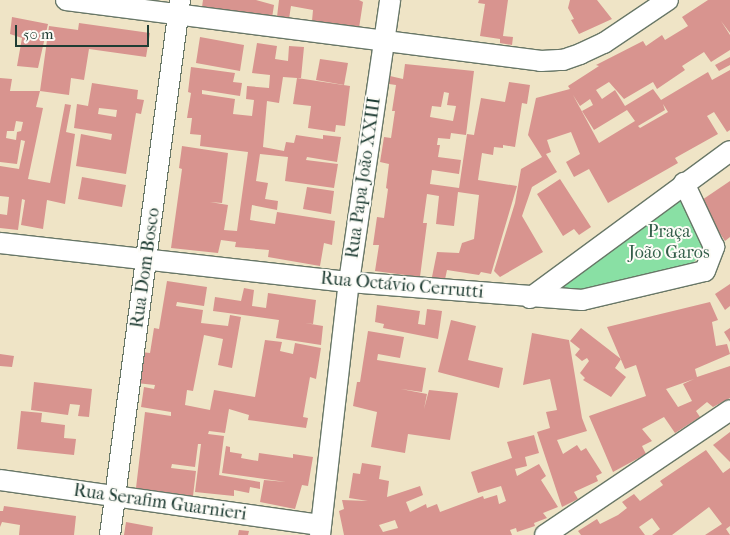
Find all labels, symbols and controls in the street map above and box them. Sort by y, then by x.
scale bar [18,15,151,47]
text: 50 m [23,25,53,43]
street label: Rua Papa João XXIII [342,96,386,260]
street label: Rua Dom Bosco [127,206,165,330]
park label: Praça João Garos [628,222,710,264]
street label: Rua Octávio Cerrutti [320,268,484,304]
street label: Rua Serafim Guarnieri [72,480,248,526]

